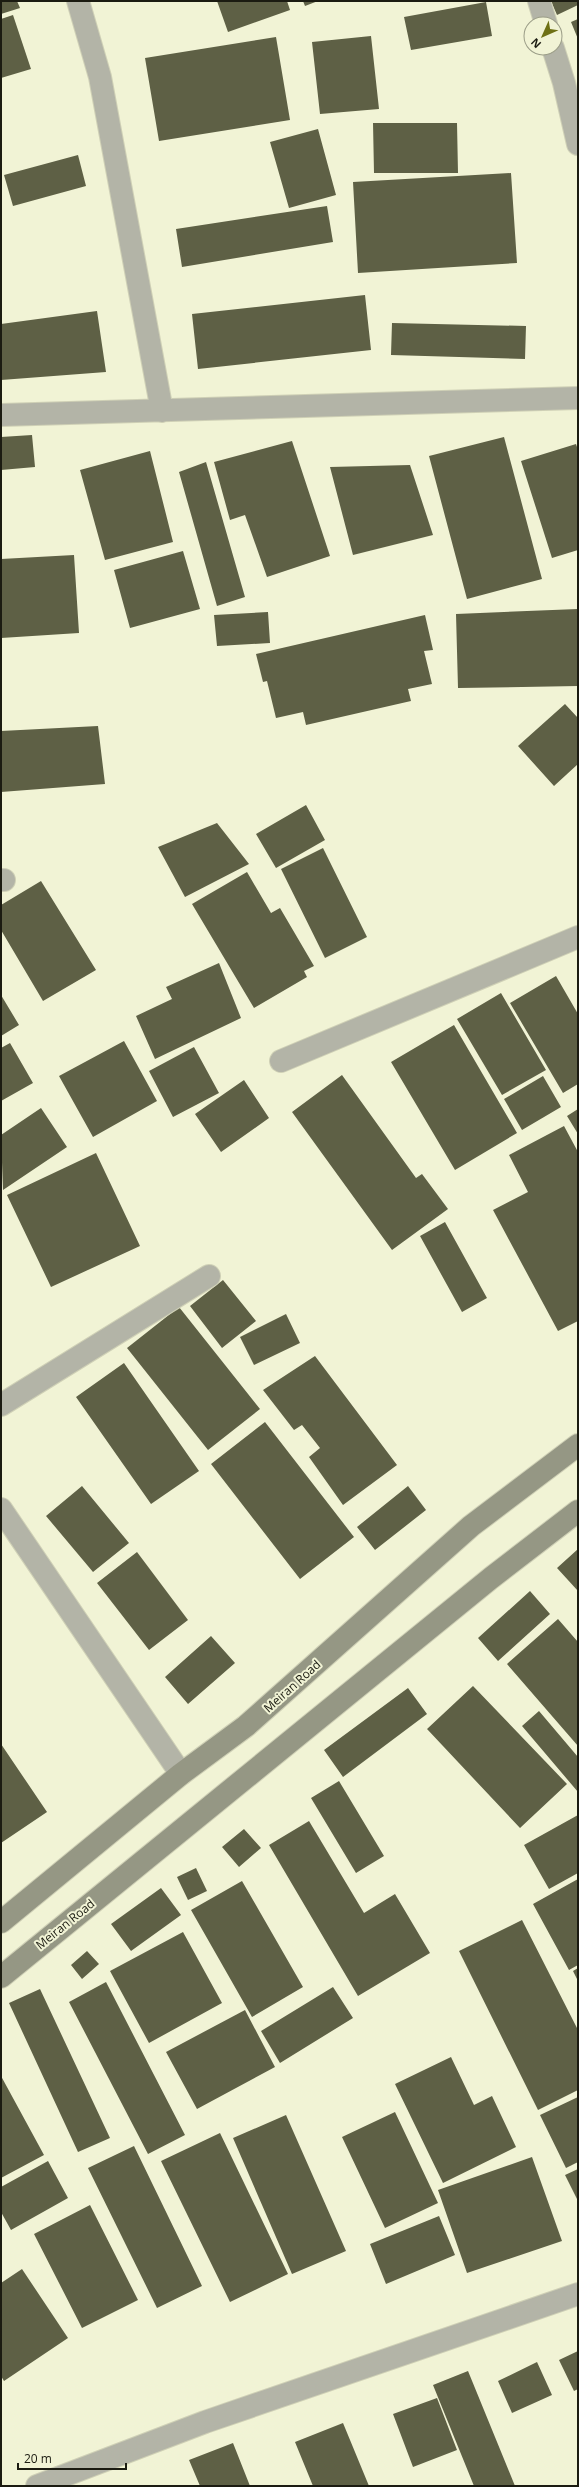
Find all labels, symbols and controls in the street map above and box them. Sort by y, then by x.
north arrow [523,16,563,56]
text: N [527,35,544,52]
street label: Meiran Road [260,1656,324,1716]
street label: Meiran Road [32,1895,98,1953]
scale bar [18,2445,126,2471]
text: 20 m [24,2450,52,2467]

